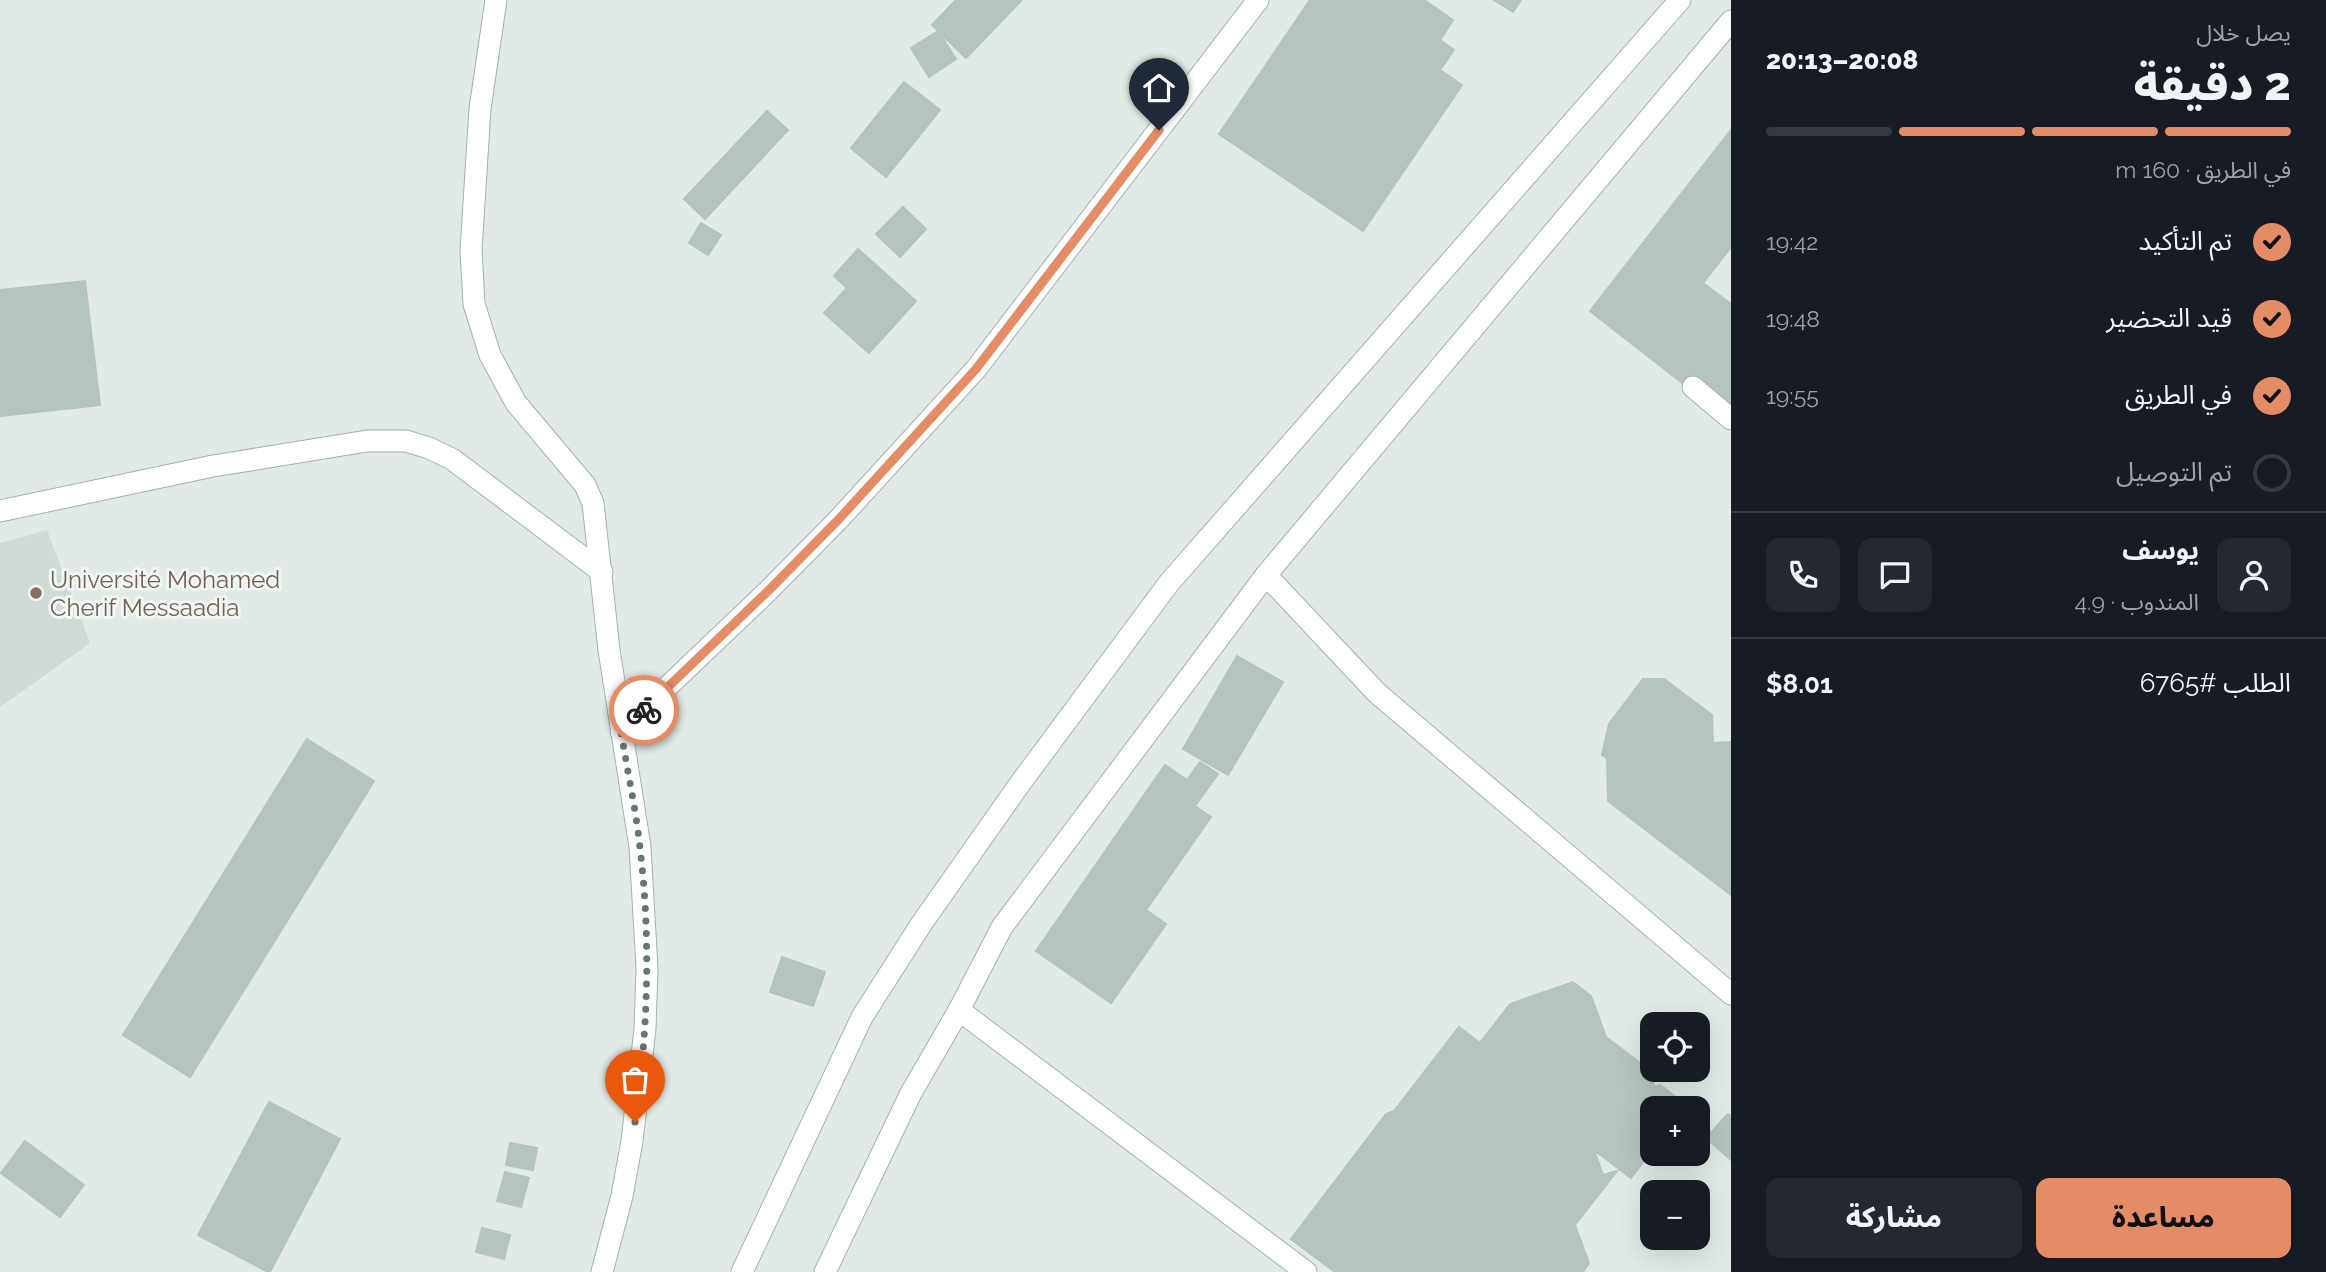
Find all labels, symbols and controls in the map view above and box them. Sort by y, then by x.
text: يصل خلال [2196,19,2291,46]
text: 20:08–20:13 [1766,45,1918,75]
text: 2 دقيقة [2133,57,2291,111]
pin [1129,58,1189,130]
icon: home [1140,69,1178,107]
text: في الطريق · 160 m [2115,156,2291,183]
icon: check [2253,223,2291,261]
text: تم التأكيد [2139,226,2232,256]
text: 19:42 [1766,228,1818,255]
icon: check [2253,300,2291,338]
text: قيد التحضير [2106,303,2232,333]
text: 19:48 [1766,305,1820,332]
icon: check [2253,377,2291,415]
text: في الطريق [2125,380,2232,410]
text: 19:55 [1766,382,1819,409]
text: تم التوصيل [2116,457,2232,487]
text: يوسف [2122,535,2199,565]
button: phone [1766,538,1840,612]
button: chat [1858,538,1932,612]
button: person [2217,538,2291,612]
place label: Université Mohamed Cherif Messaadia [50,565,280,622]
marker: Université Mohamed Cherif Messaadia [28,585,44,601]
text: المندوب · 4.9 [2075,588,2199,615]
text: الطلب #6765 [2140,668,2291,698]
text: $8.01 [1766,669,1833,699]
courier [609,675,679,745]
icon: bike [625,691,663,729]
map controls [1640,1012,1710,1250]
button: locate [1640,1012,1710,1082]
pin [605,1050,665,1122]
icon: bag [616,1061,654,1099]
button: + [1640,1096,1710,1166]
button: مشاركة [1766,1178,2022,1258]
button: مساعدة [2036,1178,2291,1258]
button: − [1640,1180,1710,1250]

